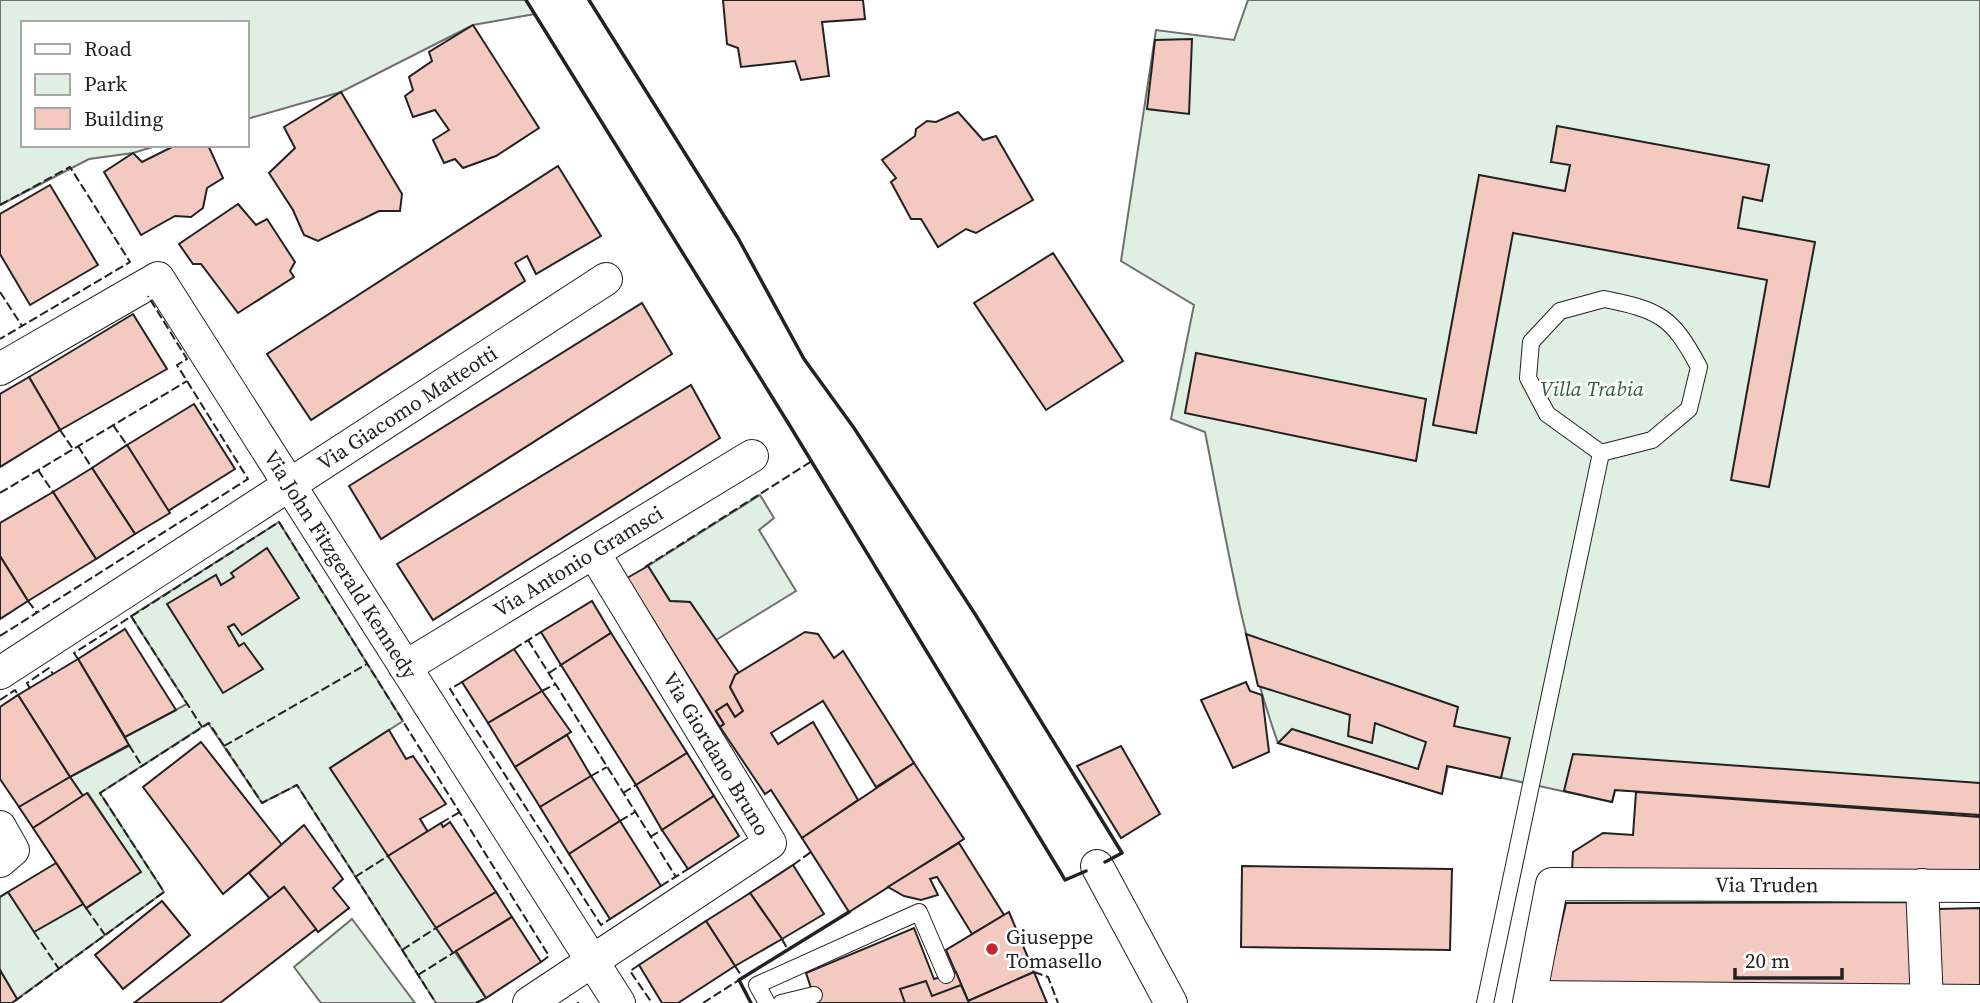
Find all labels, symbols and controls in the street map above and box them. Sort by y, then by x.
legend [21,21,248,147]
text: Road [84,34,132,63]
text: Park [84,69,128,98]
text: Building [84,104,163,133]
street label: Via Giacomo Matteotti [312,339,503,477]
park label: Villa Trabia [1540,374,1644,403]
street label: Via John Fitzgerald Kennedy [257,444,424,685]
street label: Via Antonio Gramsci [488,498,669,624]
street label: Via Giordano Bruno [656,666,777,841]
street label: Via Truden [1715,870,1819,899]
place label: Giuseppe Tomasello [1006,922,1102,975]
scale bar [1735,936,1842,980]
marker: Giuseppe Tomasello [984,941,1000,957]
text: 20 m [1745,946,1790,975]

